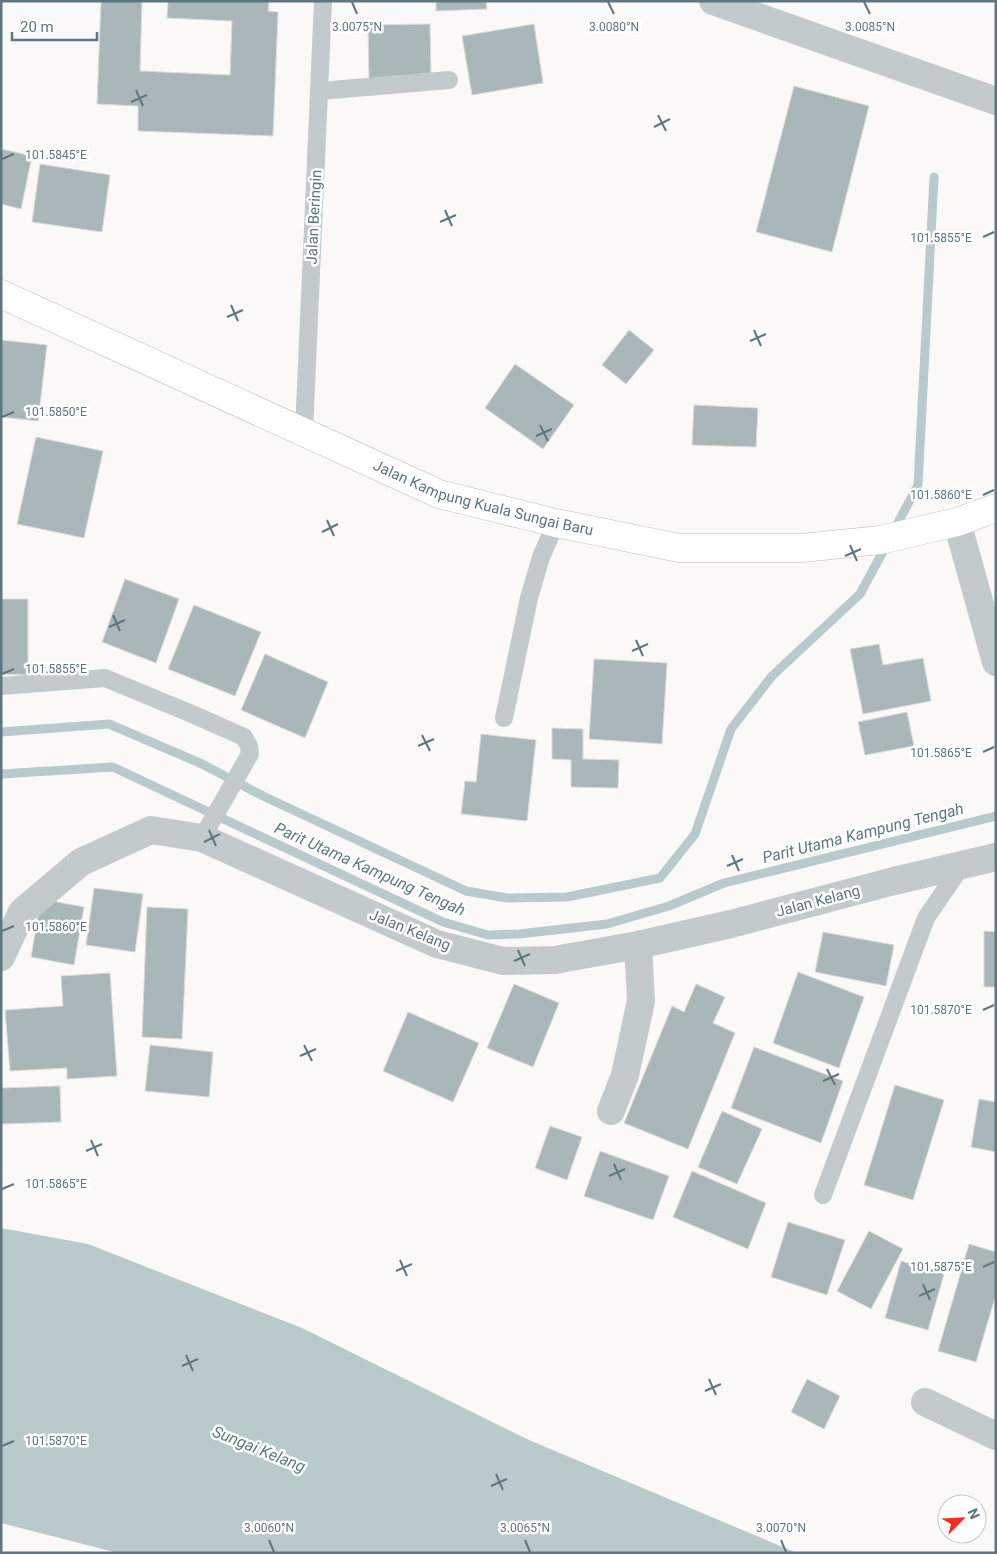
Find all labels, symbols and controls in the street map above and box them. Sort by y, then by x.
scale bar [12,10,98,42]
text: 20 m [20,18,54,36]
text: 3.0075°N [332,20,382,34]
text: 3.0080°N [589,20,639,34]
text: 3.0085°N [845,20,895,34]
text: 101.5845°E [25,148,87,162]
street label: Jalan Beringin [303,169,325,265]
text: 101.5855°E [910,231,972,245]
text: 101.5850°E [25,405,87,419]
street label: Jalan Kampung Kuala Sungai Baru [370,456,595,539]
text: 101.5860°E [910,488,972,502]
text: 101.5855°E [25,662,87,676]
text: 101.5865°E [910,746,972,760]
water label: Parit Utama Kampung Tengah [760,799,966,867]
water label: Parit Utama Kampung Tengah [272,818,468,920]
street label: Jalan Kelang [774,881,862,921]
street label: Jalan Kelang [367,906,453,954]
text: 101.5860°E [25,920,87,934]
text: 101.5870°E [910,1003,972,1017]
text: 101.5865°E [25,1177,87,1191]
text: 101.5875°E [910,1260,972,1274]
water label: Sungai Kelang [210,1422,308,1476]
text: 101.5870°E [25,1434,87,1448]
north arrow [937,1494,987,1544]
text: N [965,1506,983,1521]
text: 3.0060°N [244,1521,294,1535]
text: 3.0065°N [500,1521,550,1535]
text: 3.0070°N [756,1521,806,1535]

